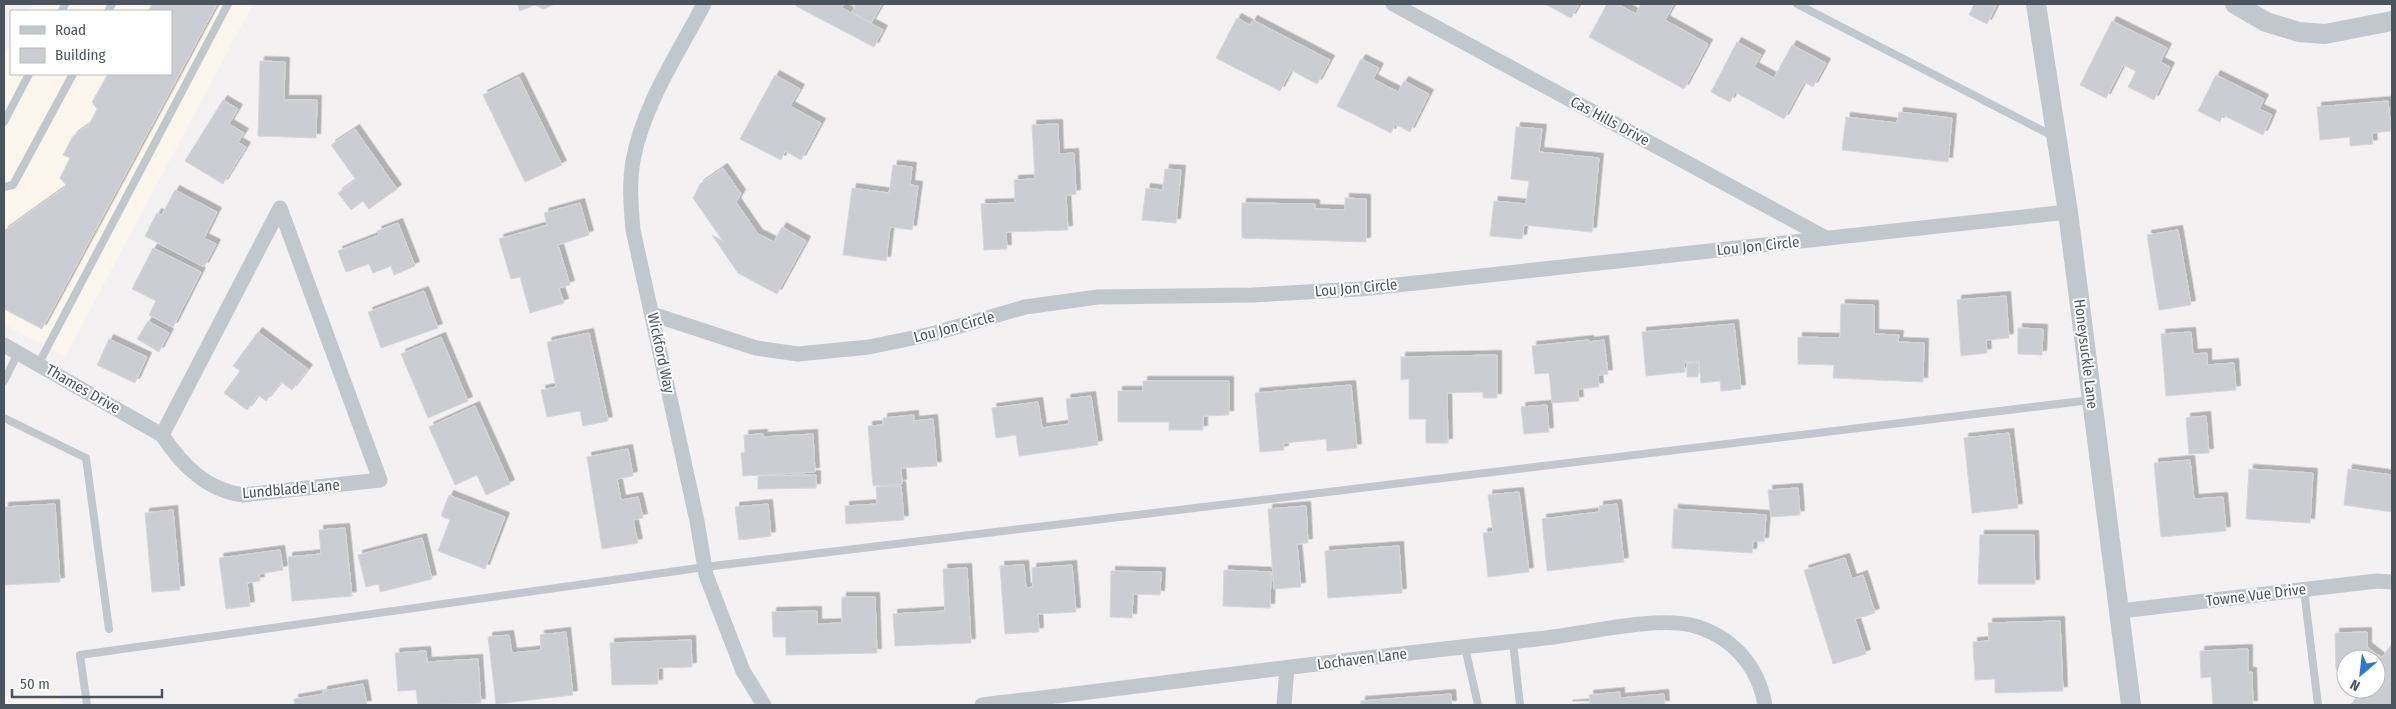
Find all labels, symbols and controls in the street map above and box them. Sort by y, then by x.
legend [10,10,172,75]
text: Road [55,21,86,39]
text: Building [55,46,106,64]
street label: Cas Hills Drive [1567,93,1653,149]
street label: Lou Jon Circle [1716,233,1800,259]
street label: Lou Jon Circle [1314,275,1398,301]
street label: Honeysuckle Lane [2070,298,2102,410]
street label: Lou Jon Circle [912,308,996,346]
street label: Wickford Way [644,311,678,395]
street label: Thames Drive [43,360,123,418]
street label: Lundblade Lane [242,476,340,502]
street label: Towne Vue Drive [2205,580,2307,610]
street label: Lochaven Lane [1316,645,1408,673]
north arrow [2336,649,2386,699]
scale bar [12,666,162,698]
text: 50 m [20,675,50,693]
text: N [2347,676,2363,695]

